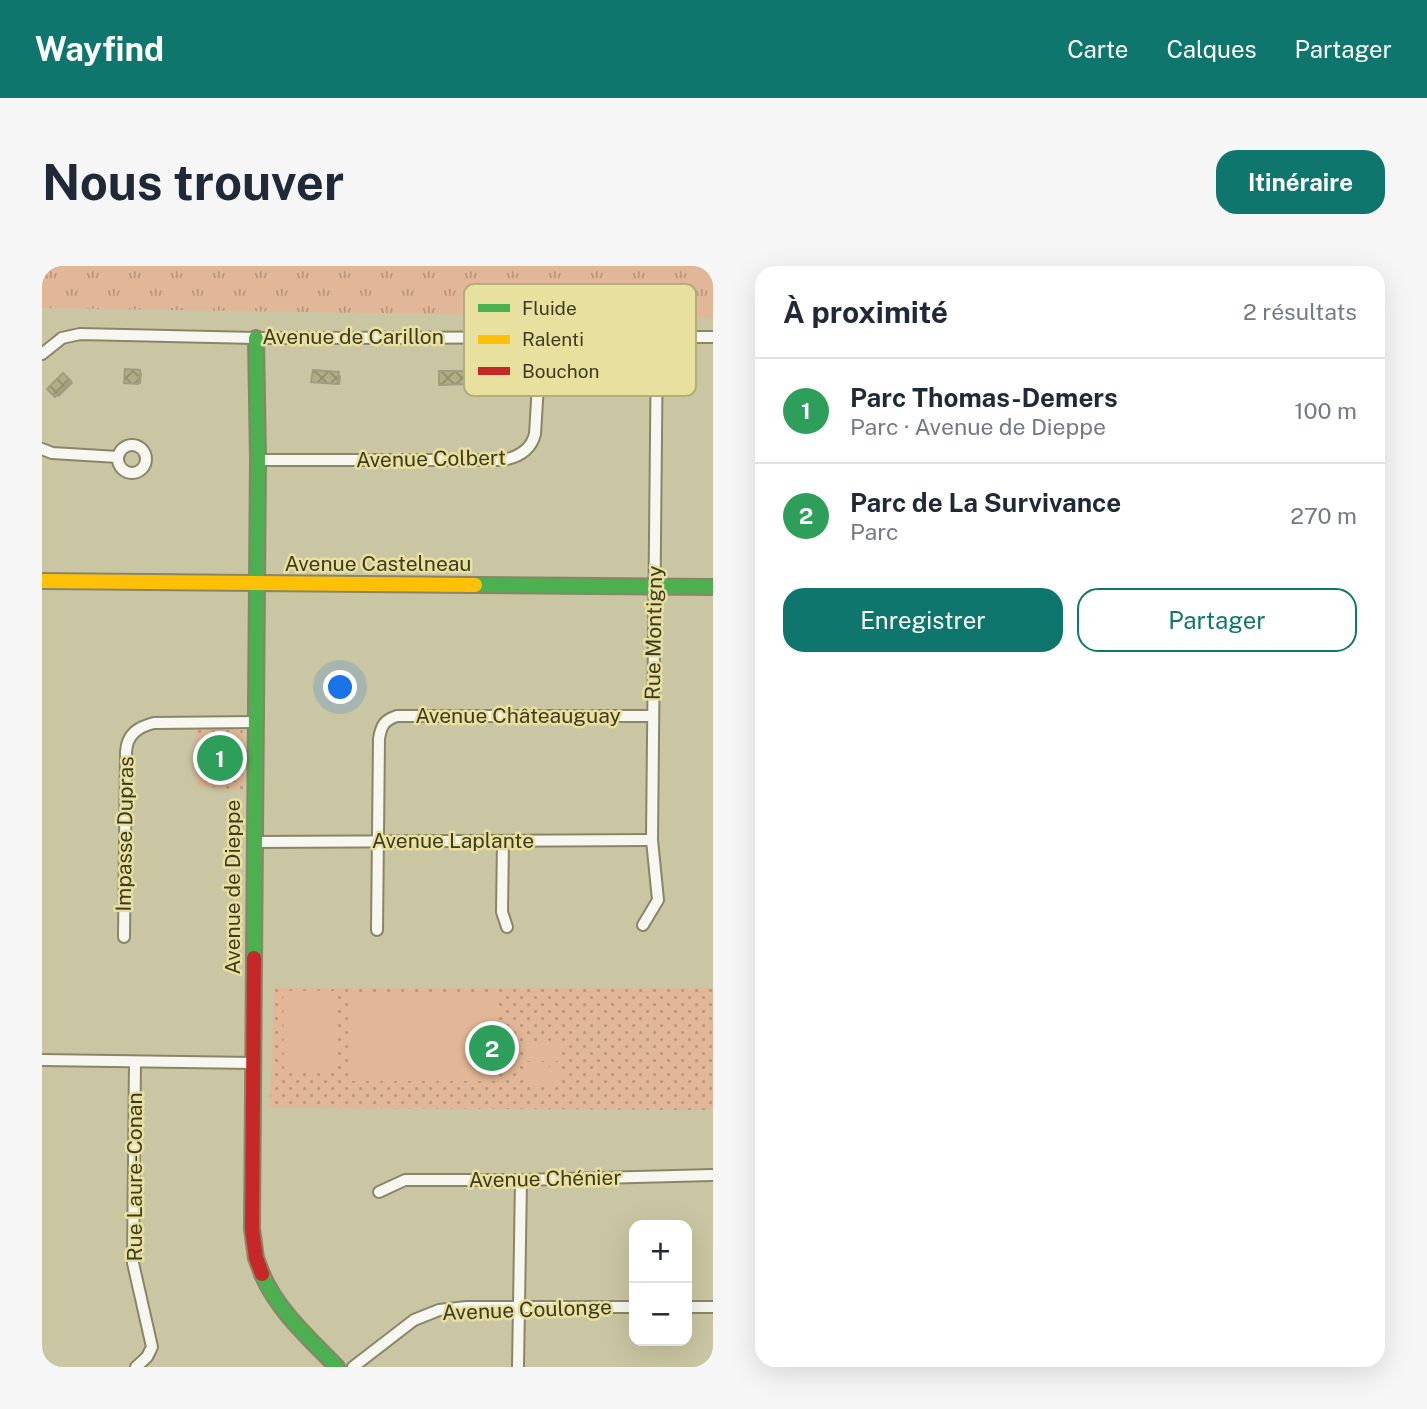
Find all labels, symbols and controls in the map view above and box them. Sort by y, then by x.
text: Wayfind [35,30,164,68]
text: Carte [1067,35,1128,63]
text: Calques [1166,35,1257,63]
text: Partager [1295,35,1392,63]
button: Itinéraire [1216,150,1385,214]
text: Nous trouver [42,153,344,211]
legend [464,284,696,396]
text: À proximité [783,294,948,330]
text: Fluide [522,297,577,319]
text: 2 résultats [1243,298,1357,325]
street label: Avenue de Carillon [262,324,444,349]
text: Ralenti [522,328,584,350]
text: Bouchon [522,360,599,382]
text: Parc Thomas-Demers [850,382,1118,413]
text: 1 [801,397,811,424]
text: 100 m [1294,397,1357,424]
text: Parc · Avenue de Dieppe [850,413,1106,440]
street label: Avenue Colbert [356,445,506,472]
text: Parc de La Survivance [850,487,1121,518]
text: 2 [799,502,813,529]
text: 270 m [1290,502,1357,529]
text: Parc [850,518,898,545]
street label: Avenue Castelneau [284,551,472,576]
street label: Rue Montigny [640,566,667,700]
button: Enregistrer [783,588,1063,652]
button: Partager [1077,588,1357,652]
your location [323,670,357,704]
street label: Avenue Châteauguay [415,703,621,728]
pin: 1 [197,732,243,784]
street label: Impasse Dupras [111,756,138,912]
street label: Avenue de Dieppe [220,800,245,974]
street label: Avenue Laplante [372,828,534,853]
pin: 2 [469,1022,515,1074]
street label: Rue Laure-Conan [122,1093,147,1262]
street label: Avenue Chénier [468,1165,622,1192]
map controls [629,1220,692,1346]
button: + [629,1220,692,1283]
button: − [629,1283,692,1346]
street label: Avenue Coulonge [442,1294,612,1325]

